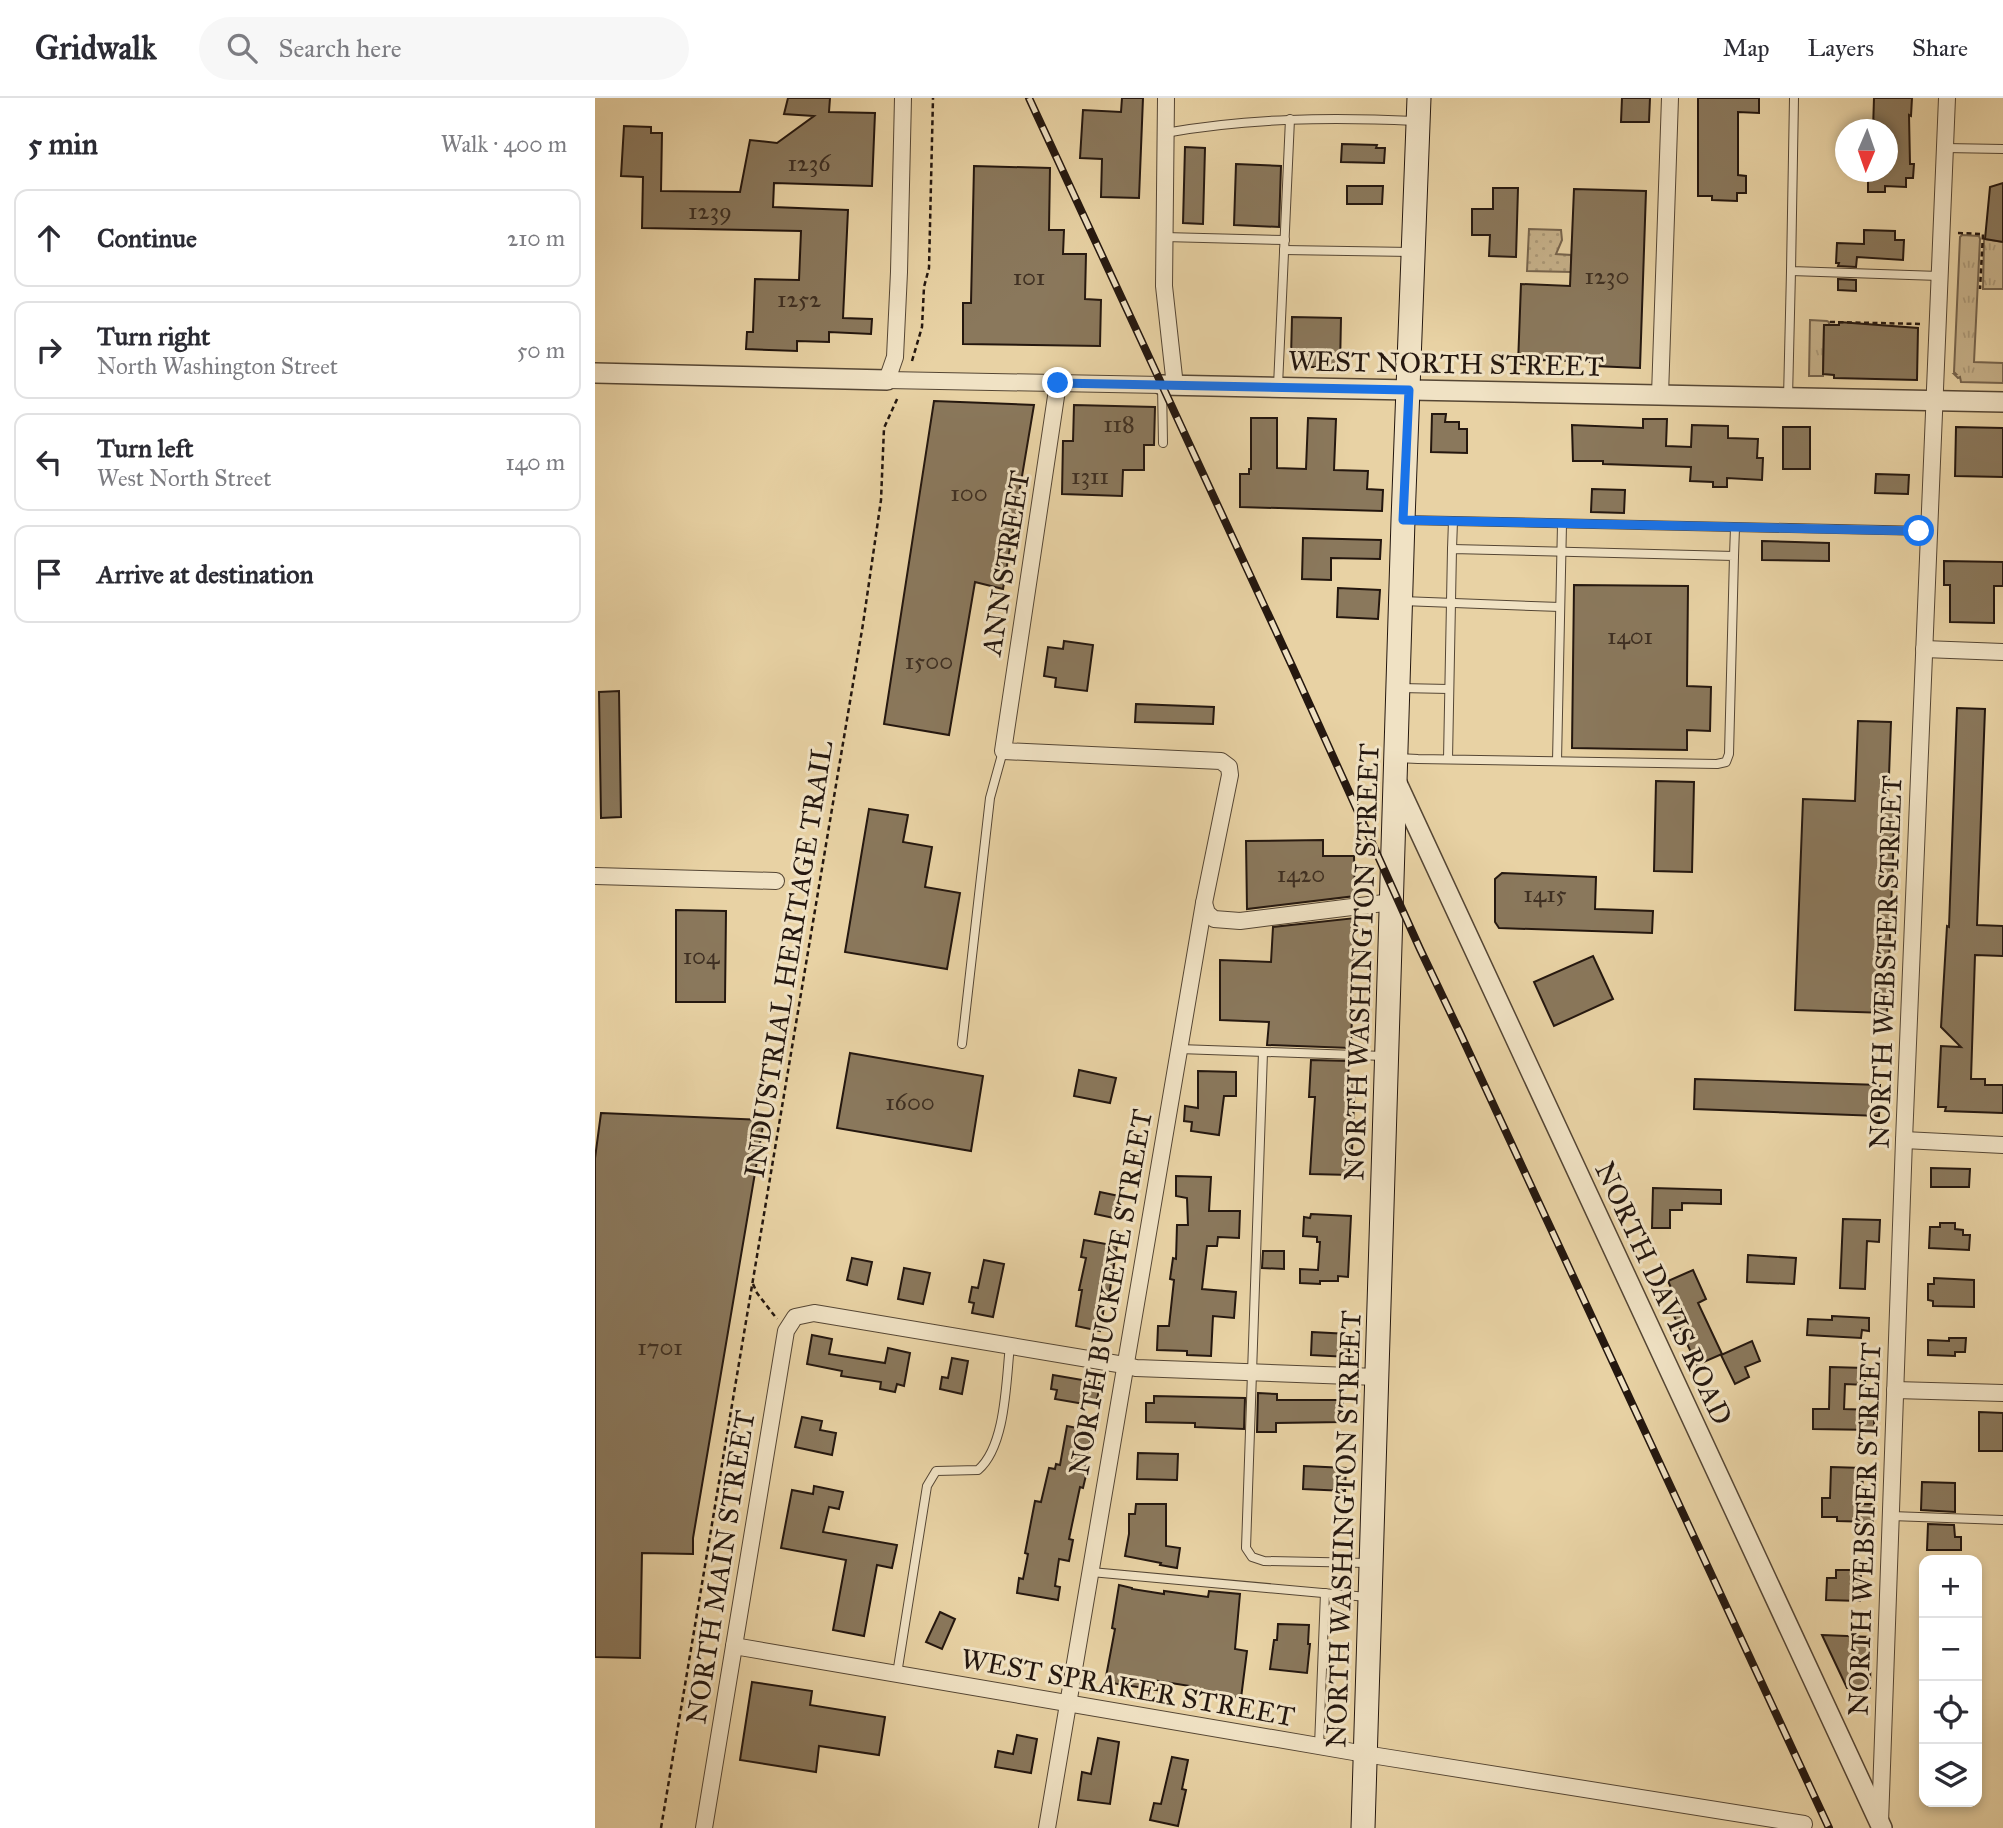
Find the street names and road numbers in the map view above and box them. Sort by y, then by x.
street label: WEST NORTH STREET [1288,343,1604,384]
street label: ANN STREET [973,468,1037,659]
street label: INDUSTRIAL HERITAGE TRAIL [737,738,840,1180]
street label: NORTH WASHINGTON STREET [1336,743,1387,1182]
street label: NORTH WEBSTER STREET [1861,775,1910,1149]
street label: NORTH BUCKEYE STREET [1061,1107,1160,1478]
street label: NORTH DAVIS ROAD [1587,1156,1740,1430]
street label: NORTH WASHINGTON STREET [1318,1310,1369,1749]
street label: NORTH WEBSTER STREET [1840,1342,1889,1716]
street label: NORTH MAIN STREET [678,1408,763,1726]
street label: WEST SPRAKER STREET [958,1641,1298,1734]

